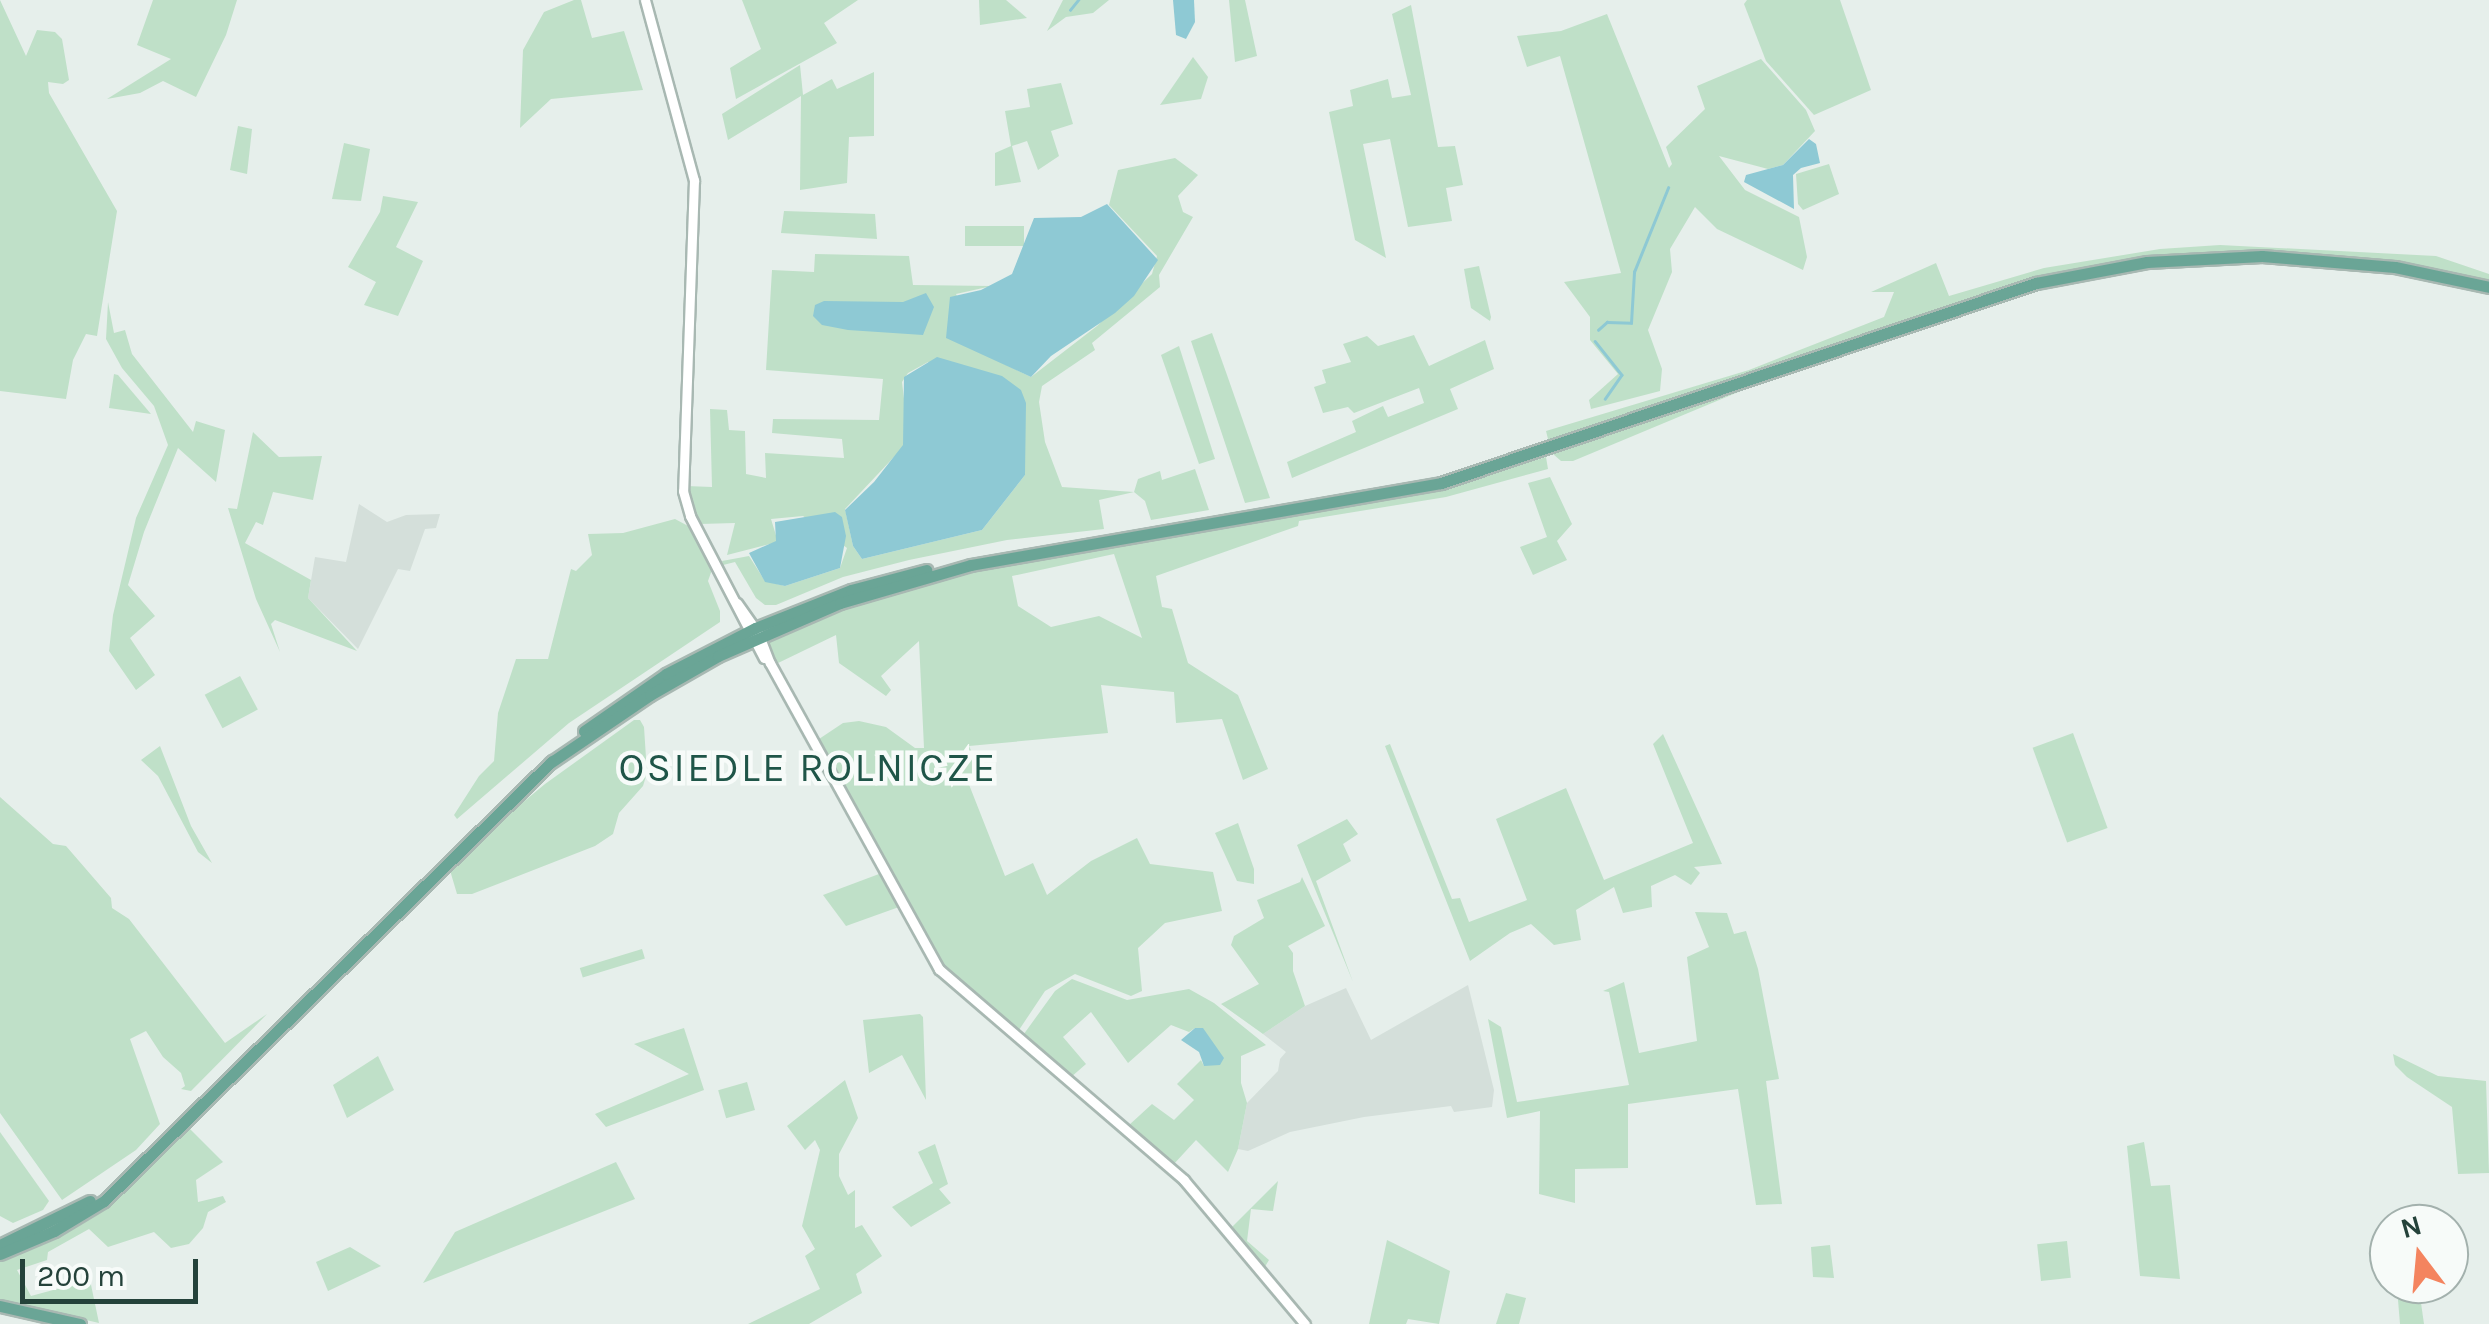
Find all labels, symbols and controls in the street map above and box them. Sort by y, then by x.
district label: OSIEDLE ROLNICZE [619,744,997,792]
north arrow [2369,1204,2469,1304]
text: N [2397,1208,2425,1245]
scale bar [25,1239,202,1301]
text: 200 m [37,1258,125,1294]

